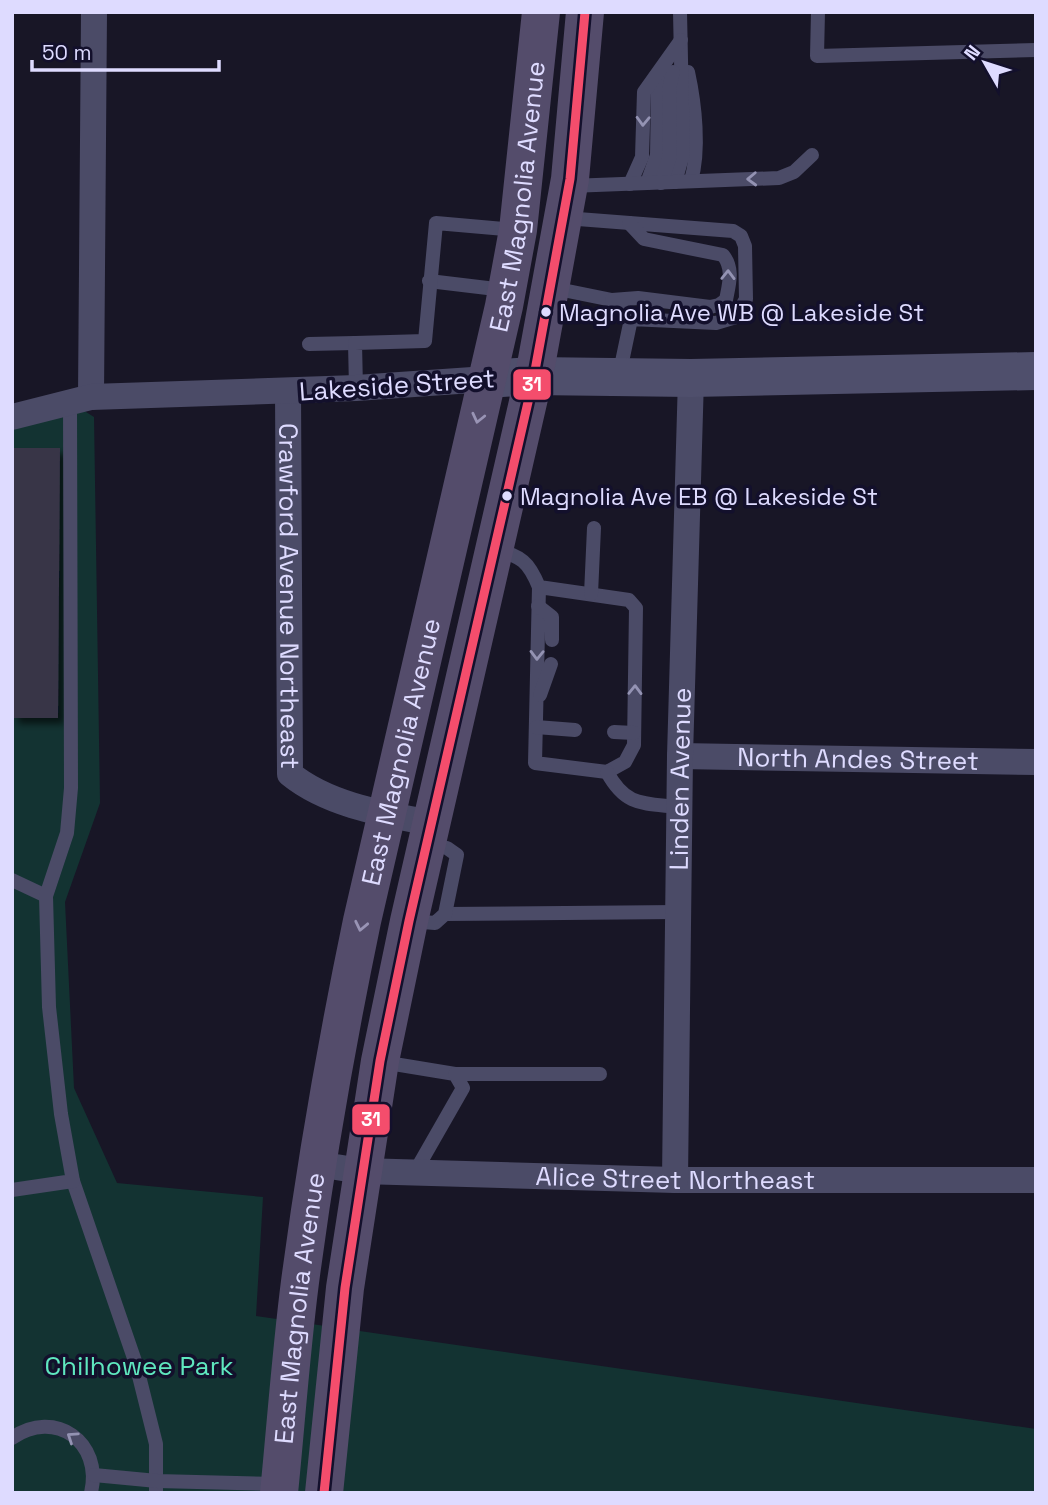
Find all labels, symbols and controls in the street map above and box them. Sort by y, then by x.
scale bar [32,28,219,72]
north arrow [950,28,1020,98]
text: 50 m [42,39,92,66]
text: N [958,40,986,65]
street label: East Magnolia Avenue [482,59,553,335]
one-way arrow [636,116,651,127]
one-way arrow [746,172,757,187]
one-way arrow [720,269,736,280]
place label: Magnolia Ave WB @ Lakeside St [559,297,924,328]
marker: Magnolia Ave WB @ Lakeside St [539,305,553,319]
street label: Lakeside Street [298,361,496,409]
line badge: 31 [512,368,552,401]
text: 31 [522,372,542,397]
one-way arrow [472,412,486,424]
street label: Crawford Avenue Northeast [271,423,307,769]
place label: Magnolia Ave EB @ Lakeside St [520,481,878,512]
marker: Magnolia Ave EB @ Lakeside St [500,489,514,503]
street label: East Magnolia Avenue [354,615,448,889]
one-way arrow [529,650,545,661]
one-way arrow [627,684,642,695]
street label: Linden Avenue [662,687,699,871]
street label: North Andes Street [737,740,979,778]
one-way arrow [355,920,369,932]
line badge: 31 [351,1103,391,1136]
text: 31 [361,1107,381,1132]
street label: Alice Street Northeast [535,1159,815,1197]
street label: East Magnolia Avenue [267,1170,333,1445]
park label: Chilhowee Park [44,1349,234,1383]
one-way arrow [67,1432,80,1445]

